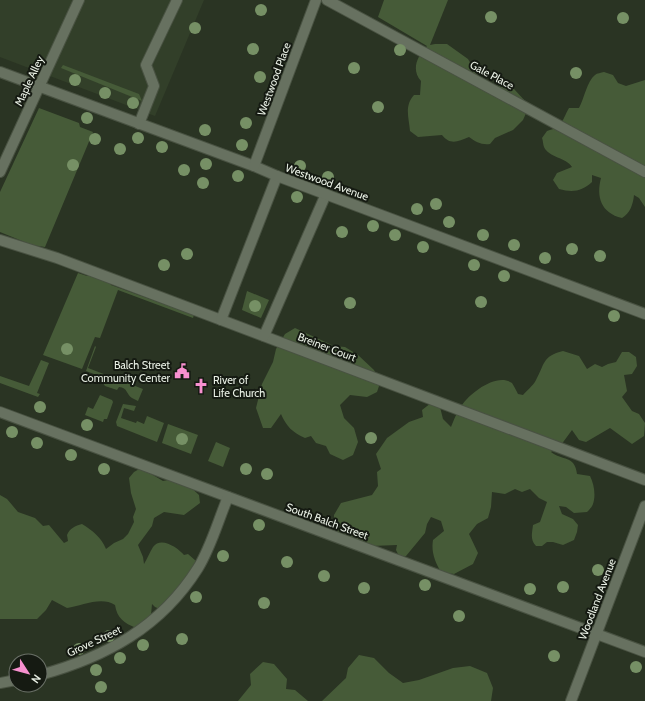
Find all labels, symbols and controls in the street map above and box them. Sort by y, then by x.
street label: Westwood Place [254,40,294,118]
street label: Maple Alley [11,53,47,108]
street label: Gale Place [468,58,517,93]
street label: Westwood Avenue [284,160,371,204]
street label: Breiner Court [296,330,358,365]
place label: Balch Street Community Center [81,358,171,385]
public building icon: Balch Street Community Center [173,362,191,380]
place label: River of Life Church [213,373,265,400]
church icon: River of Life Church [192,377,210,395]
street label: South Balch Street [284,500,370,542]
street label: Woodland Avenue [575,556,619,641]
street label: Grove Street [65,622,124,660]
north arrow [8,653,48,693]
text: N [28,672,44,686]

